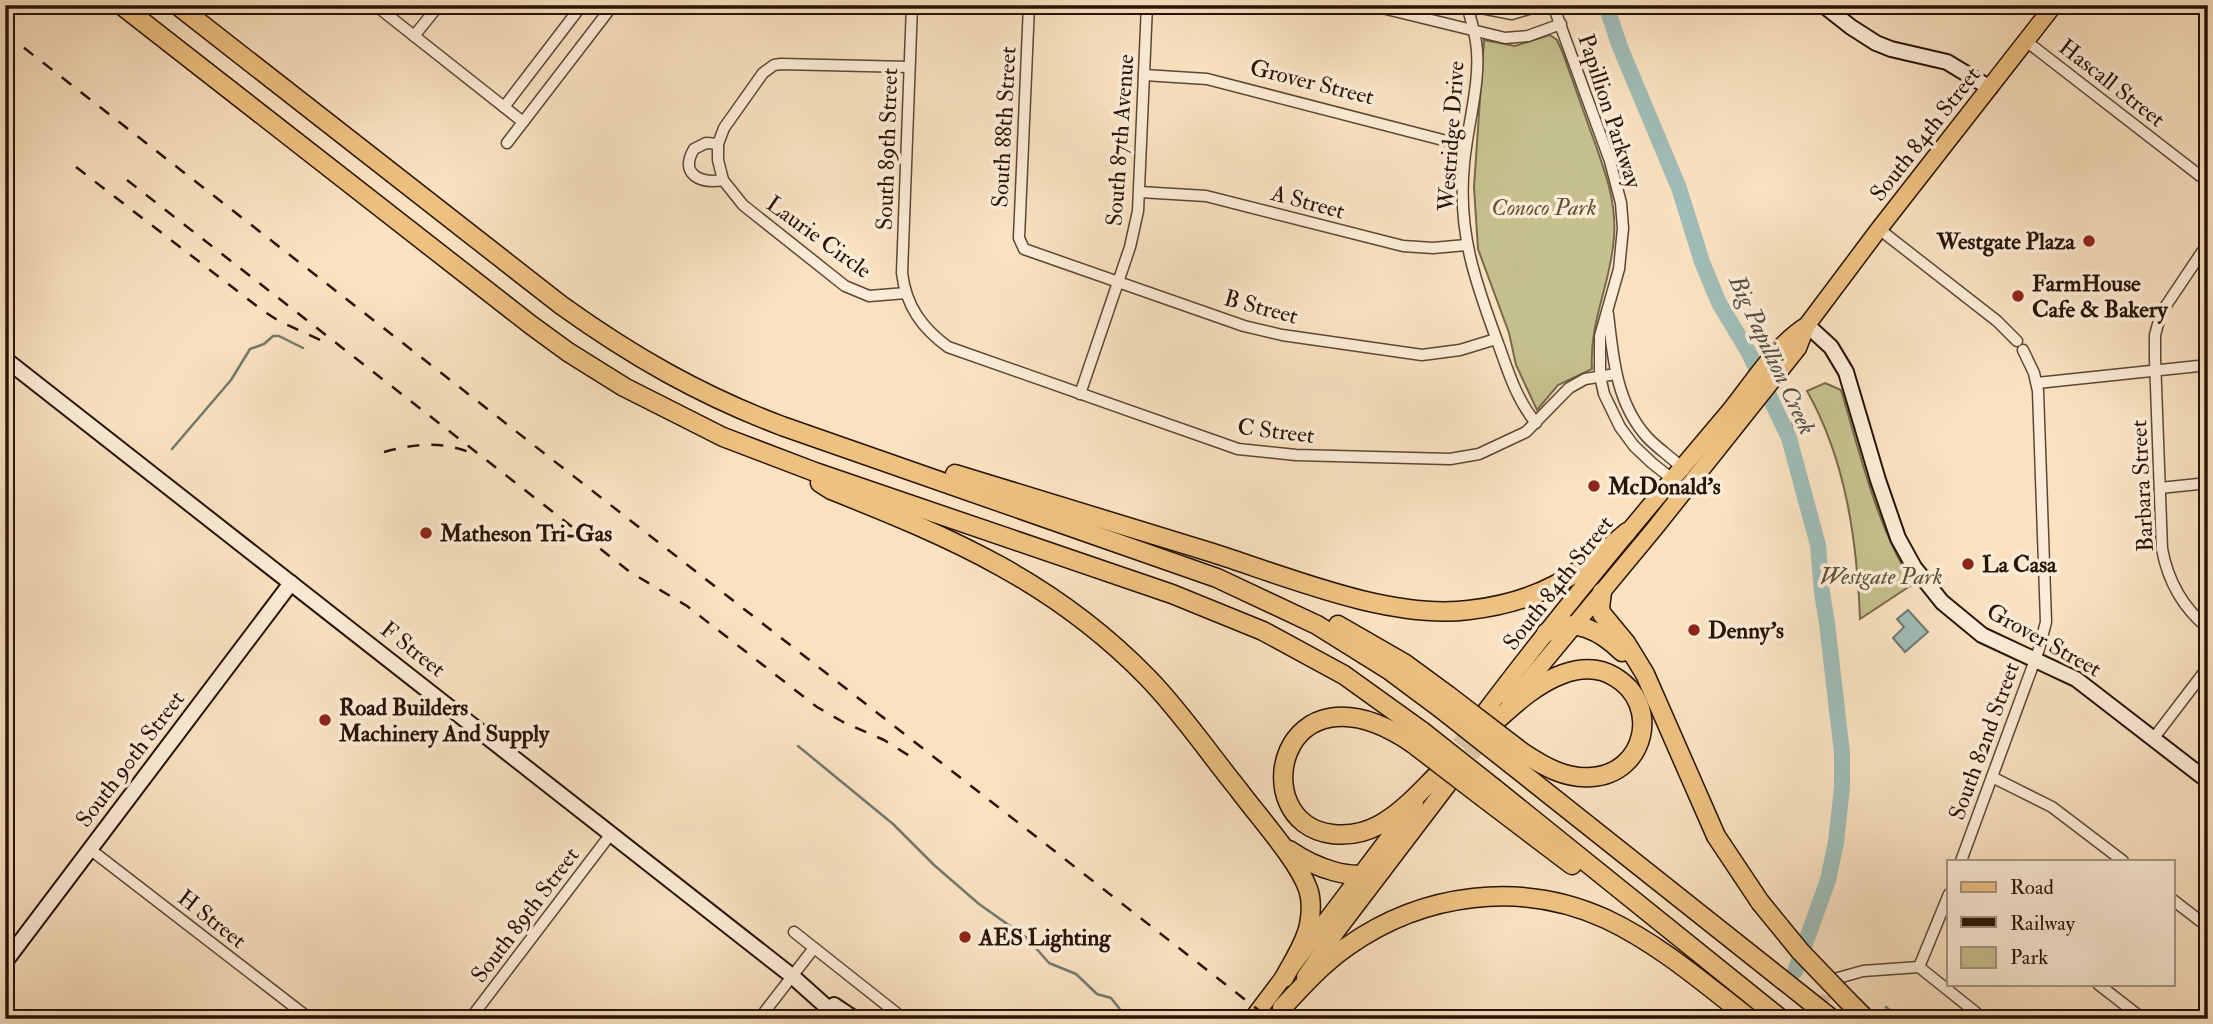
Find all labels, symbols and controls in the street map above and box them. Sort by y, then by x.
street label: Papillion Parkway [1570,30,1649,193]
street label: Hascall Street [2053,32,2171,134]
street label: South 88th Street [985,46,1023,208]
street label: South 87th Avenue [1100,53,1141,227]
street label: Grover Street [1247,53,1377,111]
street label: Westridge Drive [1431,59,1471,213]
street label: South 84th Street [1863,61,1987,207]
street label: South 89th Street [870,67,904,231]
street label: A Street [1267,178,1348,226]
street label: Laurie Circle [761,189,878,285]
park label: Conoco Park [1491,193,1597,222]
place label: Westgate Plaza [1936,227,2077,257]
marker: Westgate Plaza [2081,233,2097,249]
water label: Big Papillion Creek [1721,269,1823,440]
place label: FarmHouse Cafe & Bakery [2032,269,2168,325]
street label: B Street [1221,283,1301,331]
marker: FarmHouse Cafe & Bakery [2010,288,2026,304]
street label: C Street [1236,412,1316,450]
street label: Barbara Street [2124,419,2160,553]
place label: McDonald's [1607,472,1721,501]
marker: McDonald's [1586,478,1602,494]
street label: South 84th Street [1496,510,1620,656]
place label: Matheson Tri-Gas [439,519,612,548]
marker: Matheson Tri-Gas [418,525,434,541]
place label: La Casa [1982,550,2058,579]
marker: La Casa [1960,556,1976,572]
park label: Westgate Park [1820,562,1942,591]
street label: Grover Street [1981,597,2107,683]
street label: F Street [375,615,451,683]
place label: Denny's [1708,616,1784,646]
marker: Denny's [1686,622,1702,638]
street label: South 82nd Street [1942,658,2026,824]
street label: South 90th Street [69,685,191,833]
place label: Road Builders Machinery And Supply [338,693,550,749]
marker: Road Builders Machinery And Supply [317,712,333,728]
street label: South 89th Street [465,841,585,989]
legend [1947,860,2174,986]
text: Road [2010,874,2055,901]
street label: H Street [172,883,252,955]
text: Railway [2010,910,2076,937]
place label: AES Lighting [978,923,1112,953]
marker: AES Lighting [957,929,973,945]
text: Park [2010,944,2048,971]

